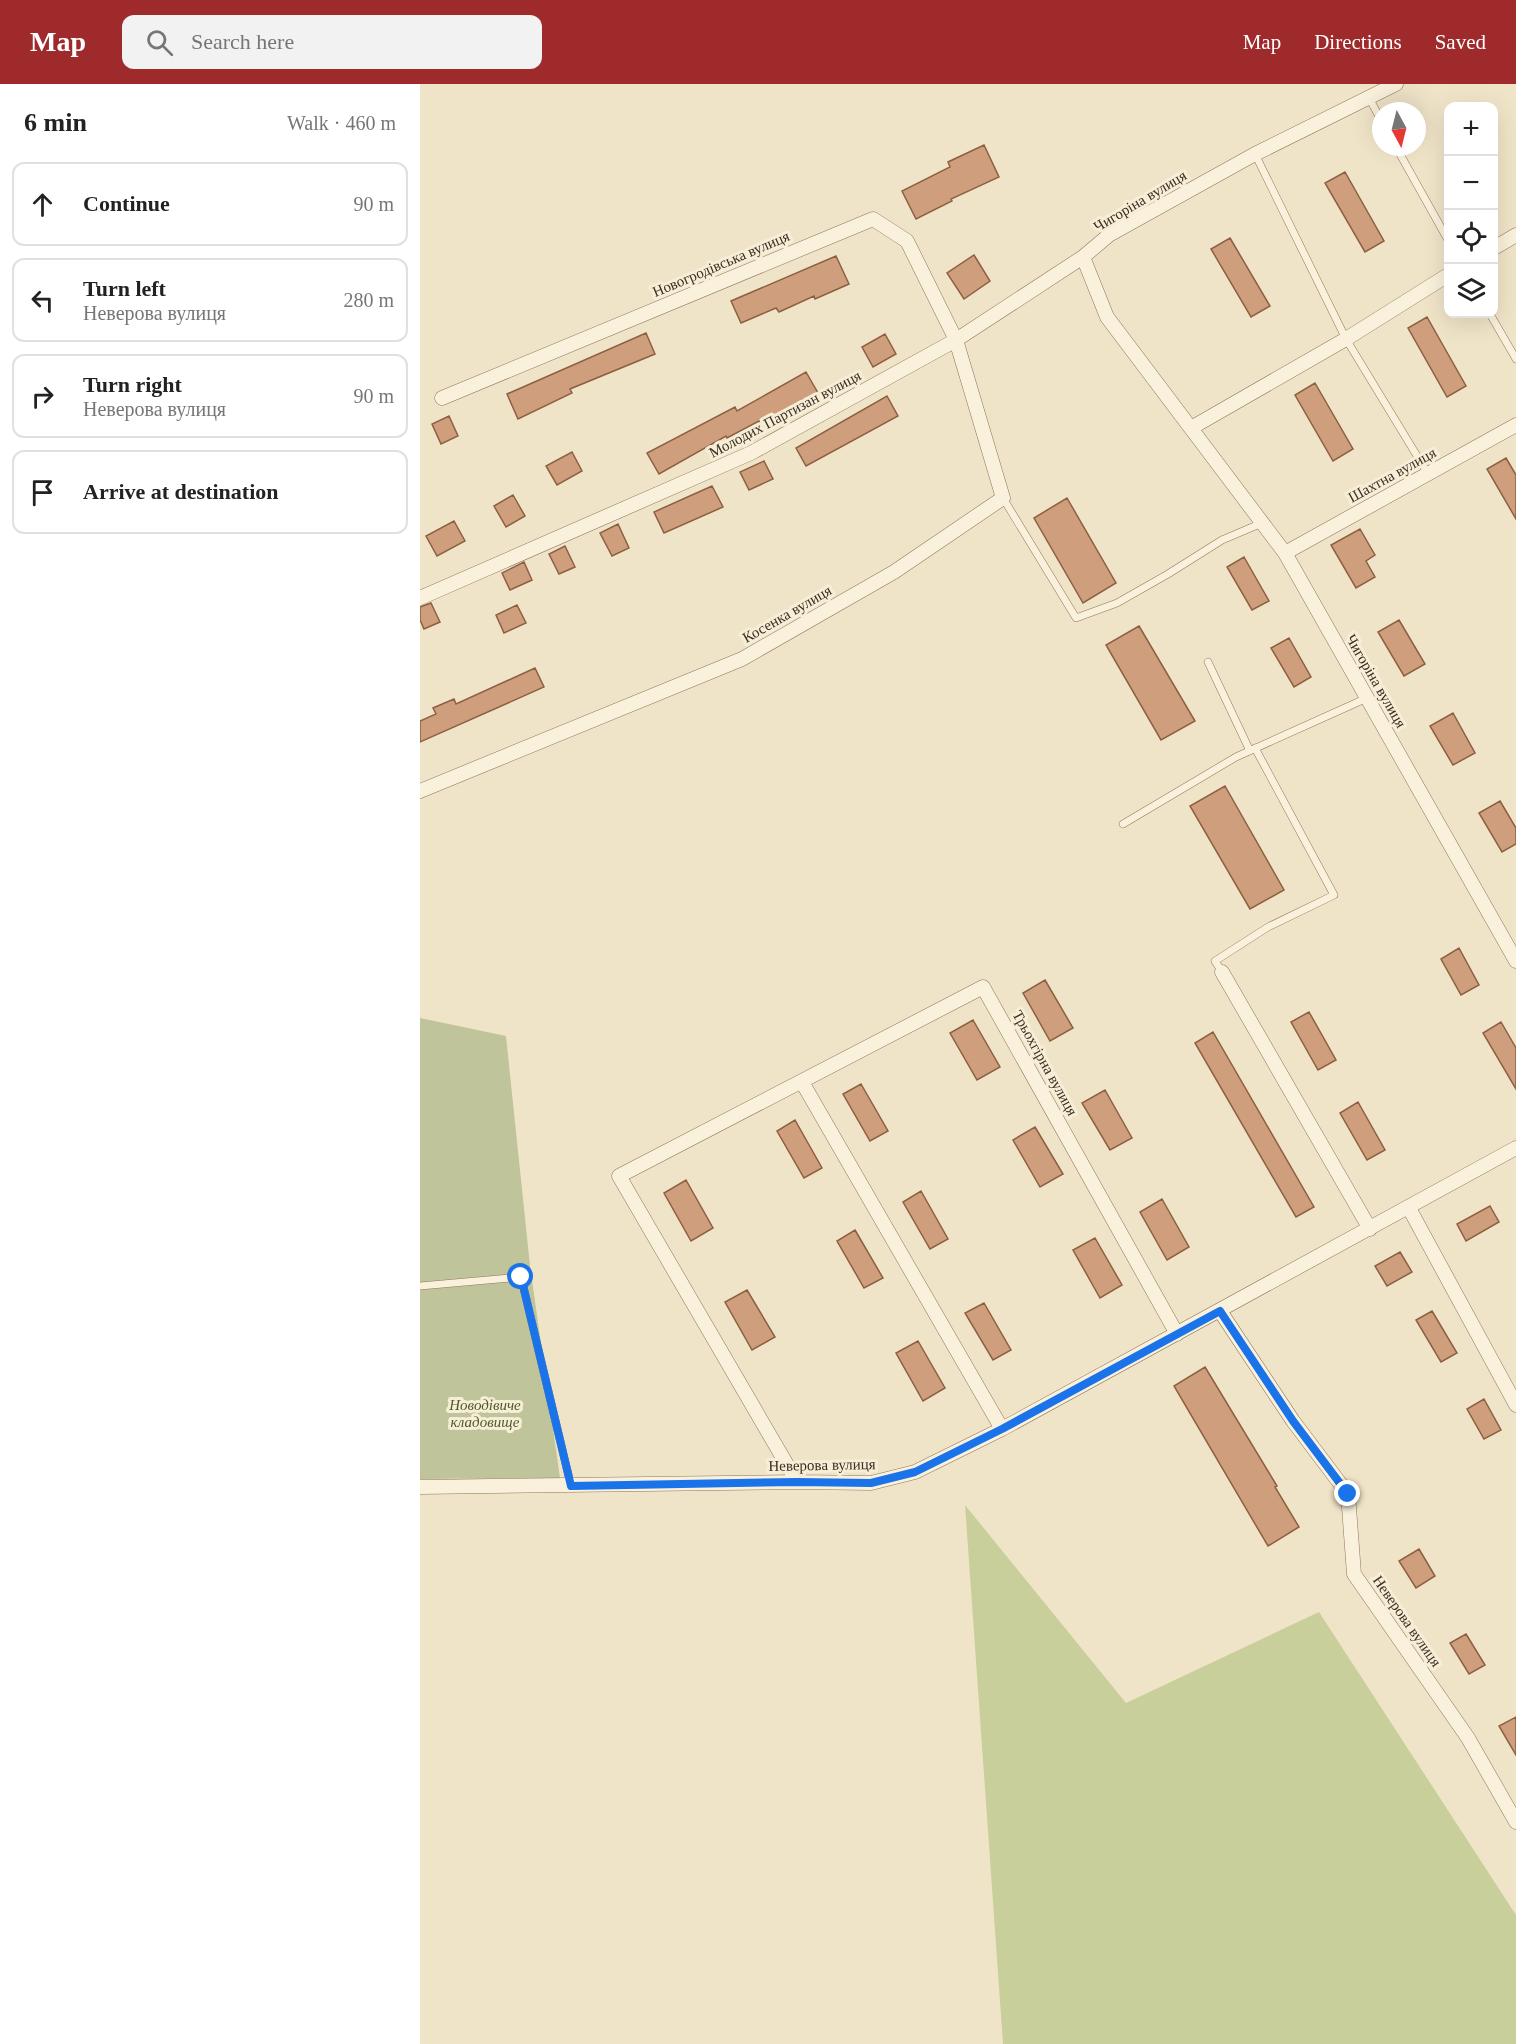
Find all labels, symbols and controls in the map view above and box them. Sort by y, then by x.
search box [122,15,542,69]
text: Map [30,26,86,57]
icon: search [143,26,176,59]
text: Search here [191,29,294,54]
text: Map [1243,30,1281,54]
text: Directions [1314,30,1402,54]
text: Saved [1435,30,1486,54]
north arrow [1372,102,1426,156]
map controls [1444,102,1498,318]
button: + [1444,102,1498,156]
text: 6 min [24,108,87,137]
text: Walk · 460 m [287,112,396,134]
button: − [1444,156,1498,210]
street label: Чигоріна вулиця [1091,167,1189,235]
icon: ahead [26,188,59,221]
text: Continue [83,191,170,216]
text: 90 m [353,193,394,215]
button: locate [1444,210,1498,264]
street label: Новогродівська вулиця [650,228,792,300]
button: layers [1444,264,1498,318]
text: Turn left [83,276,166,301]
icon: left [26,284,59,317]
text: 280 m [343,289,394,311]
text: Неверова вулиця [83,302,226,324]
street label: Молодих Партизан вулиця [706,367,864,461]
text: Turn right [83,372,182,397]
icon: right [26,380,59,413]
text: 90 m [353,385,394,407]
text: Неверова вулиця [83,398,226,420]
street label: Шахтна вулиця [1345,444,1439,506]
icon: arrive [26,476,59,509]
text: Arrive at destination [83,479,279,504]
street label: Косенка вулиця [740,582,834,646]
street label: Чигоріна вулиця [1343,632,1409,731]
street label: Трьохгірна вулиця [1009,1008,1081,1118]
route start [507,1263,533,1289]
park label: Новодівиче кладовище [448,1397,521,1430]
street label: Неверова вулиця [768,1456,876,1474]
route end [1334,1480,1360,1506]
street label: Неверова вулиця [1370,1572,1444,1670]

